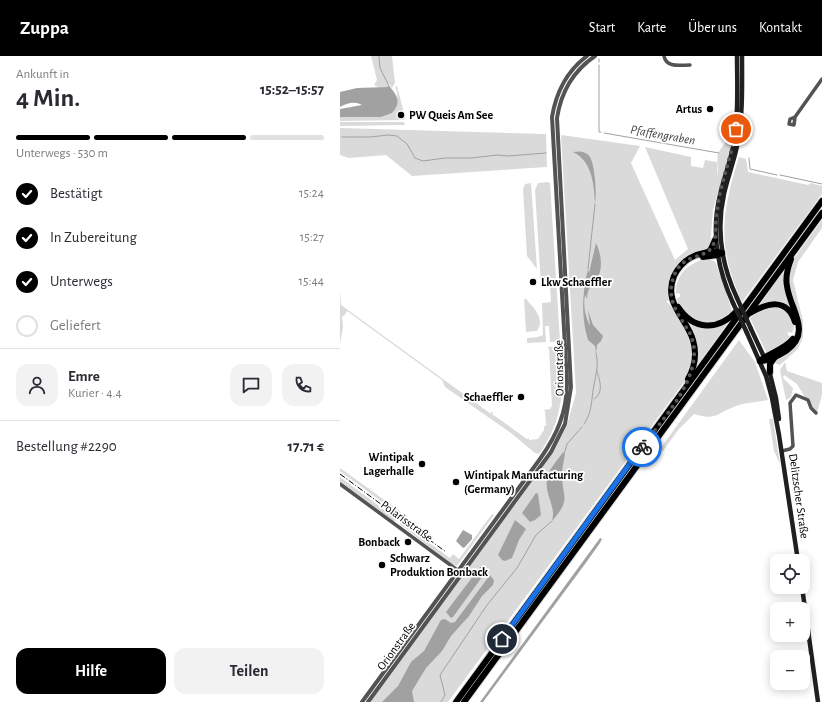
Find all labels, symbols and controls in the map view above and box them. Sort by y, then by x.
text: Zuppa [20,19,69,38]
text: Start [589,21,615,35]
text: Karte [637,21,666,35]
text: Über uns [688,21,737,35]
text: Kontakt [759,21,802,35]
text: Ankunft in [16,68,69,81]
text: 15:52–15:57 [260,82,324,97]
text: 4 Min. [16,85,80,111]
place label: Artus [676,103,702,115]
marker: Artus [705,104,715,114]
place label: PW Queis Am See [409,109,493,122]
marker: PW Queis Am See [396,110,406,120]
pin [719,112,753,146]
icon: bag [725,118,747,140]
water label: Pfaffengraben [629,123,696,148]
text: Unterwegs · 530 m [16,147,108,160]
icon: check [16,183,38,205]
text: Bestätigt [50,186,103,201]
text: 15:24 [299,187,324,200]
icon: check [16,227,38,249]
text: In Zubereitung [50,230,137,245]
text: 15:27 [300,231,324,244]
icon: check [16,271,38,293]
text: Unterwegs [50,274,113,289]
text: 15:44 [299,275,324,288]
place label: Lkw Schaeffler [541,276,612,288]
marker: Lkw Schaeffler [528,277,538,287]
text: Geliefert [50,318,101,333]
street label: Orionstraße [553,340,565,396]
button: person [16,364,58,406]
button: chat [230,364,272,406]
button: phone [282,364,324,406]
text: Emre [68,369,100,384]
text: Kurier · 4.4 [68,387,122,400]
place label: Schaeffler [464,391,514,403]
marker: Schaeffler [516,392,526,402]
courier [622,427,662,467]
icon: bike [631,436,653,458]
text: Bestellung #2290 [16,439,117,454]
text: 17.71 € [288,439,324,454]
place label: Wintipak Lagerhalle [363,451,414,477]
street label: Delitzscher Straße [787,453,811,539]
marker: Wintipak Lagerhalle [417,459,427,469]
place label: Wintipak Manufacturing (Germany) [464,469,584,496]
marker: Wintipak Manufacturing (Germany) [451,477,461,487]
street label: Polarisstraße [379,498,435,544]
place label: Bonback [358,536,400,548]
marker: Bonback [403,537,413,547]
place label: Schwarz Produktion Bonback [390,552,488,578]
map controls [770,554,810,690]
button: locate [770,554,810,594]
marker: Schwarz Produktion Bonback [377,560,387,570]
button: + [770,602,810,642]
street label: Orionstraße [375,620,417,672]
pin [485,622,519,656]
icon: home [491,628,513,650]
button: Hilfe [16,648,166,694]
button: Teilen [174,648,324,694]
button: − [770,650,810,690]

